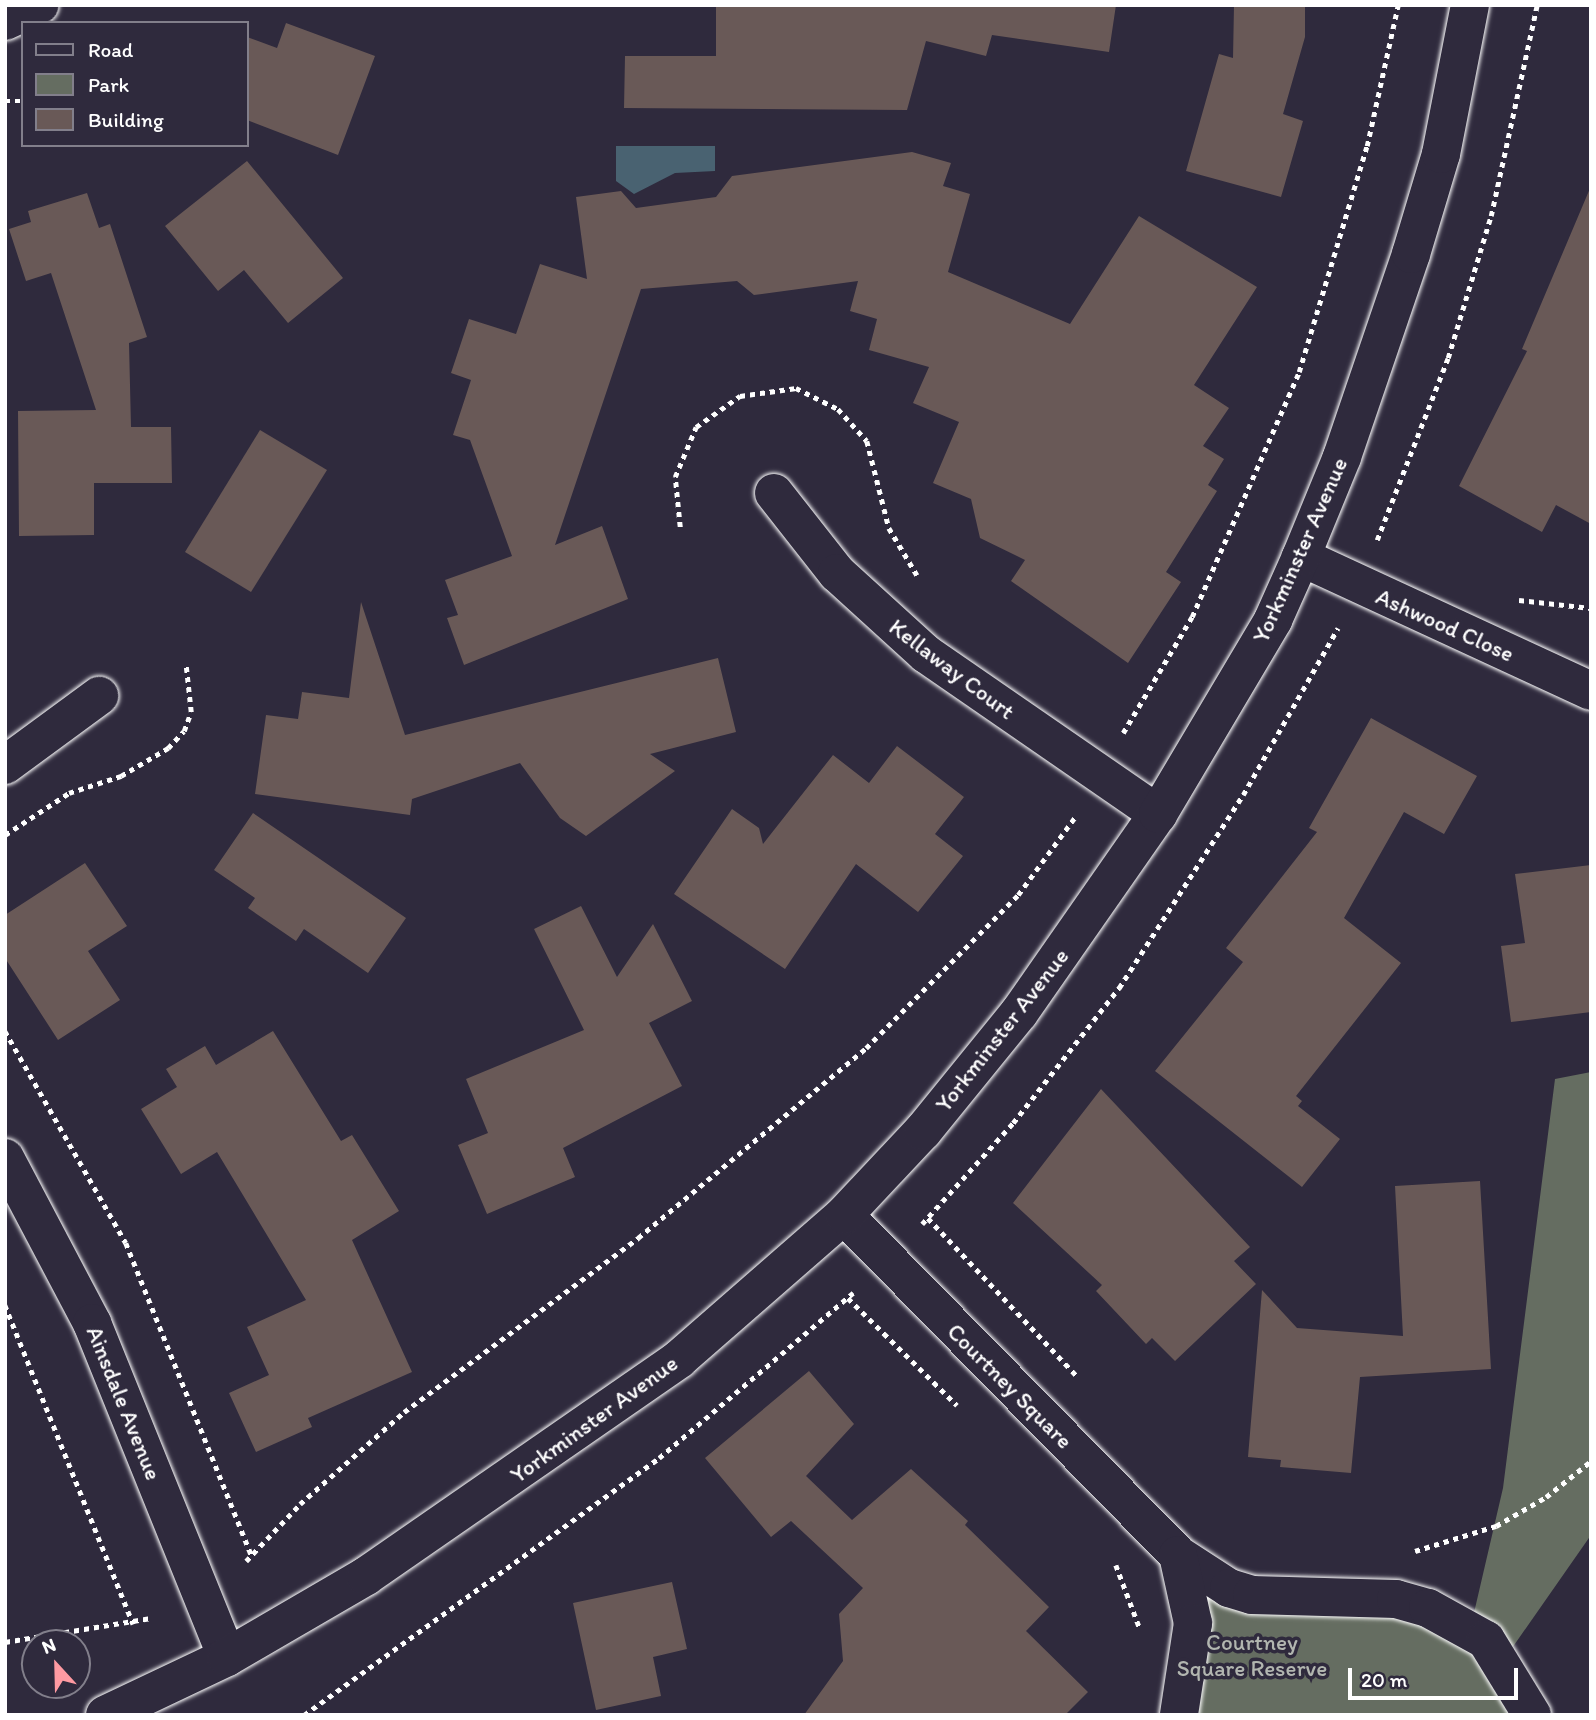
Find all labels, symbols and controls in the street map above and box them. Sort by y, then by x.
legend [21,21,248,147]
text: Road [88,37,133,62]
text: Park [88,72,129,97]
text: Building [88,107,164,132]
street label: Yorkminster Avenue [1247,454,1353,646]
street label: Ashwood Close [1372,582,1518,668]
street label: Kellaway Court [884,613,1020,725]
street label: Yorkminster Avenue [930,943,1074,1117]
street label: Courtney Square [942,1318,1078,1454]
street label: Ainsdale Avenue [81,1323,167,1483]
street label: Yorkminster Avenue [506,1349,682,1489]
park label: Courtney Square Reserve [1177,1628,1327,1682]
north arrow [21,1629,91,1699]
text: N [38,1633,59,1659]
scale bar [1351,1654,1521,1698]
text: 20 m [1361,1667,1407,1692]

